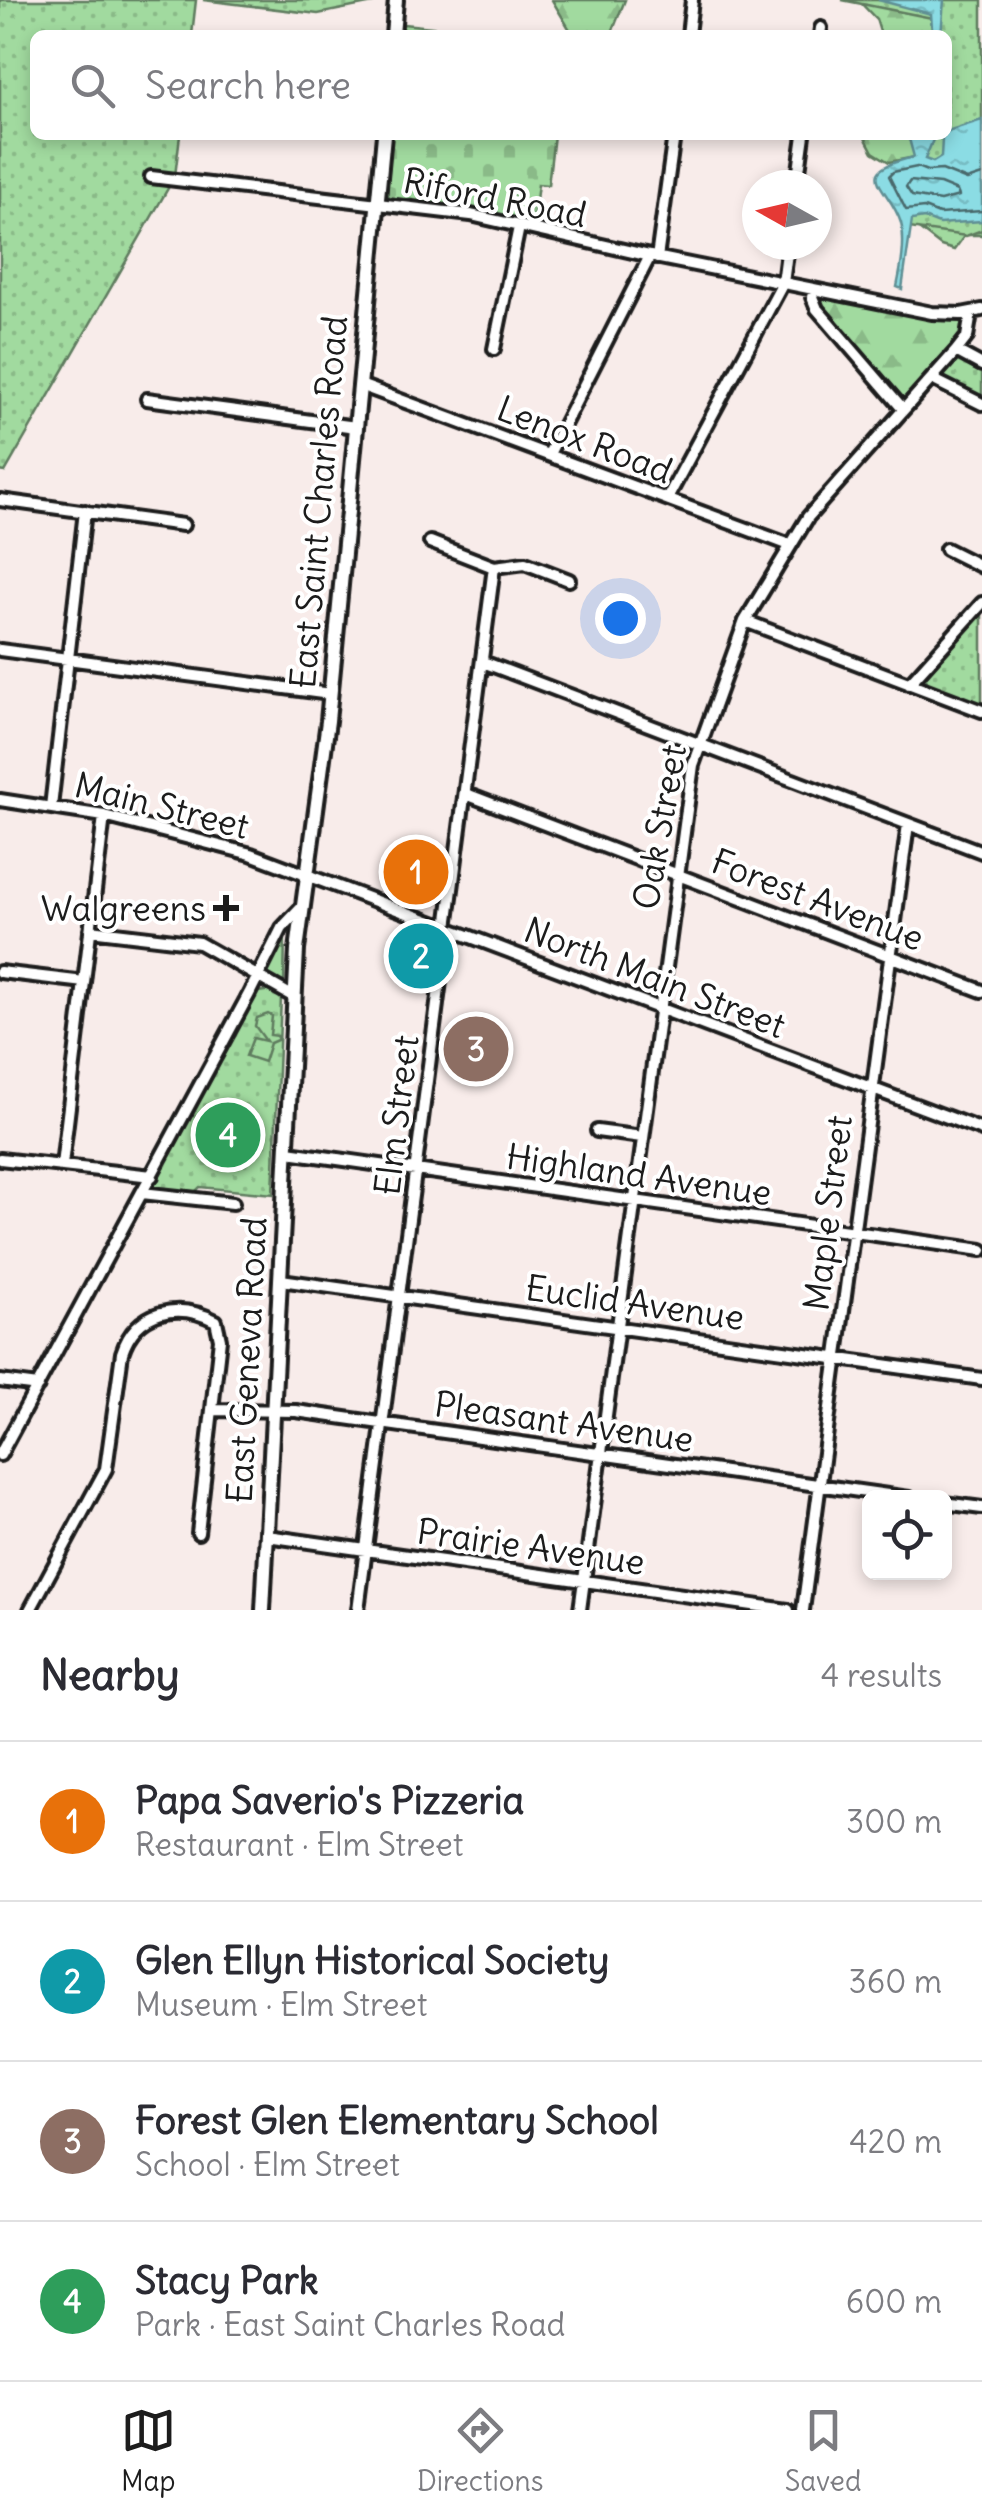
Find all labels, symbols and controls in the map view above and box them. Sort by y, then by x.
search box [30,30,952,140]
icon: search [65,58,120,113]
text: Search here [145,62,351,109]
street label: Riford Road [400,158,590,236]
north arrow [742,170,832,260]
street label: East Saint Charles Road [280,314,356,690]
street label: Lenox Road [491,386,679,492]
your location [595,593,646,644]
street label: Oak Street [623,741,695,913]
street label: Main Street [70,762,254,848]
pin: 1 [384,834,448,910]
street label: Forest Avenue [706,838,930,960]
place label: Walgreens [41,886,206,930]
marker: Walgreens [215,897,237,919]
street label: North Main Street [518,907,792,1047]
pin: 2 [388,918,454,994]
pin: 3 [444,1012,508,1086]
street label: Elm Street [364,1032,428,1198]
pin: 4 [196,1098,260,1172]
street label: Maple Street [793,1113,861,1313]
street label: Highland Avenue [504,1134,774,1214]
street label: East Geneva Road [217,1216,275,1504]
street label: Euclid Avenue [523,1265,747,1339]
street label: Pleasant Avenue [432,1381,696,1461]
map controls [862,1490,952,1580]
button: locate [862,1490,952,1580]
street label: Prairie Avenue [414,1508,648,1584]
text: Nearby [40,1649,179,1701]
text: 4 results [821,1655,942,1696]
text: Papa Saverio's Pizzeria [135,1777,524,1824]
text: 1 [66,1801,79,1842]
text: 300 m [846,1801,942,1842]
text: Restaurant · Elm Street [135,1824,463,1865]
text: Glen Ellyn Historical Society [135,1937,609,1984]
text: 2 [64,1961,81,2002]
text: 360 m [849,1961,942,2002]
text: Museum · Elm Street [135,1984,427,2025]
text: Forest Glen Elementary School [135,2097,659,2144]
text: 3 [63,2121,82,2162]
text: 420 m [849,2121,942,2162]
text: School · Elm Street [135,2144,400,2185]
text: Stacy Park [135,2257,318,2304]
text: 4 [63,2281,82,2322]
text: 600 m [846,2281,942,2322]
text: Park · East Saint Charles Road [135,2304,565,2345]
tab: Map [121,2403,176,2499]
tab: Directions [417,2403,543,2499]
tab: Saved [785,2403,861,2499]

